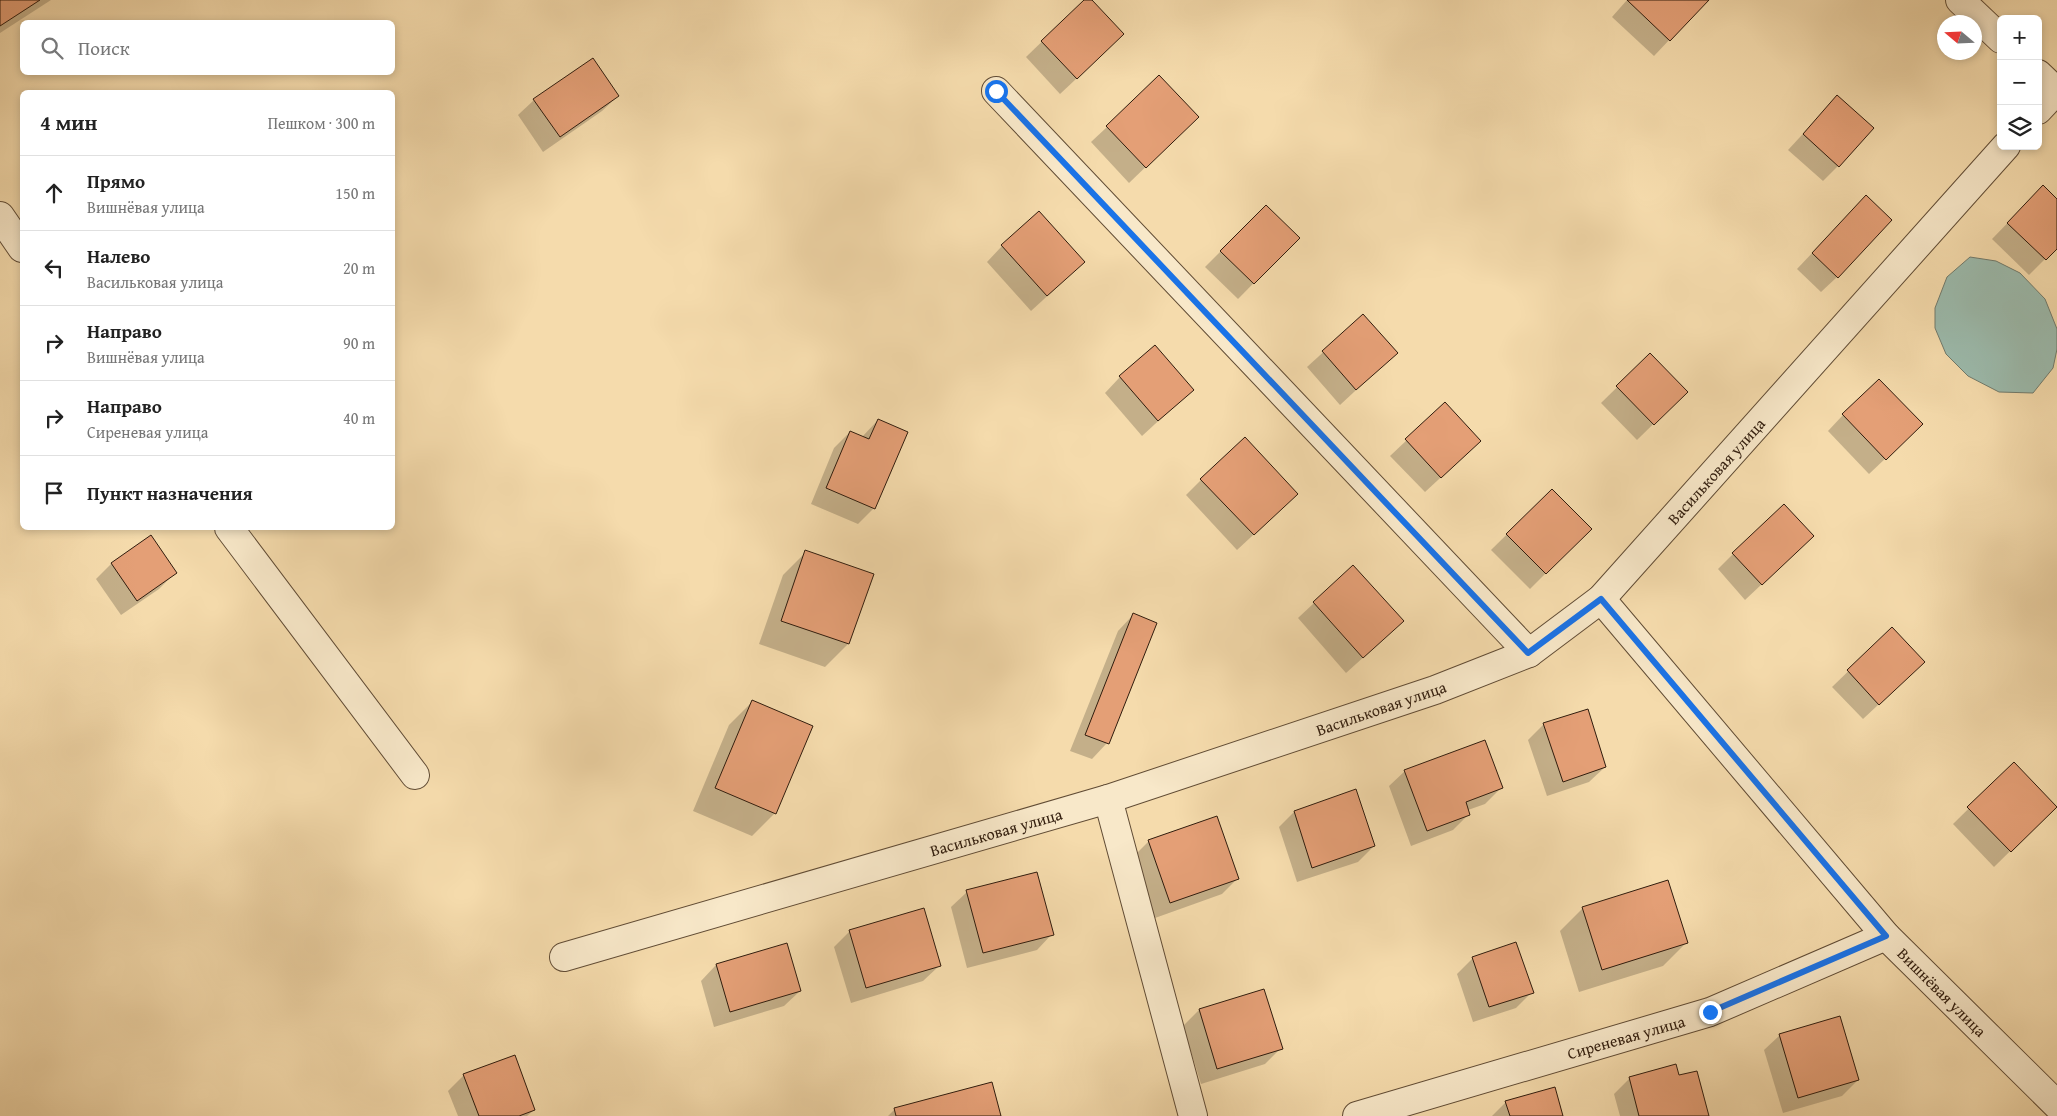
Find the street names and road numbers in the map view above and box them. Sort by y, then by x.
street label: Васильковая улица [1661,412,1771,530]
street label: Васильковая улица [1313,674,1450,742]
street label: Васильковая улица [927,802,1065,862]
street label: Вишнёвая улица [1892,942,1992,1042]
street label: Сиреневая улица [1564,1009,1688,1065]

